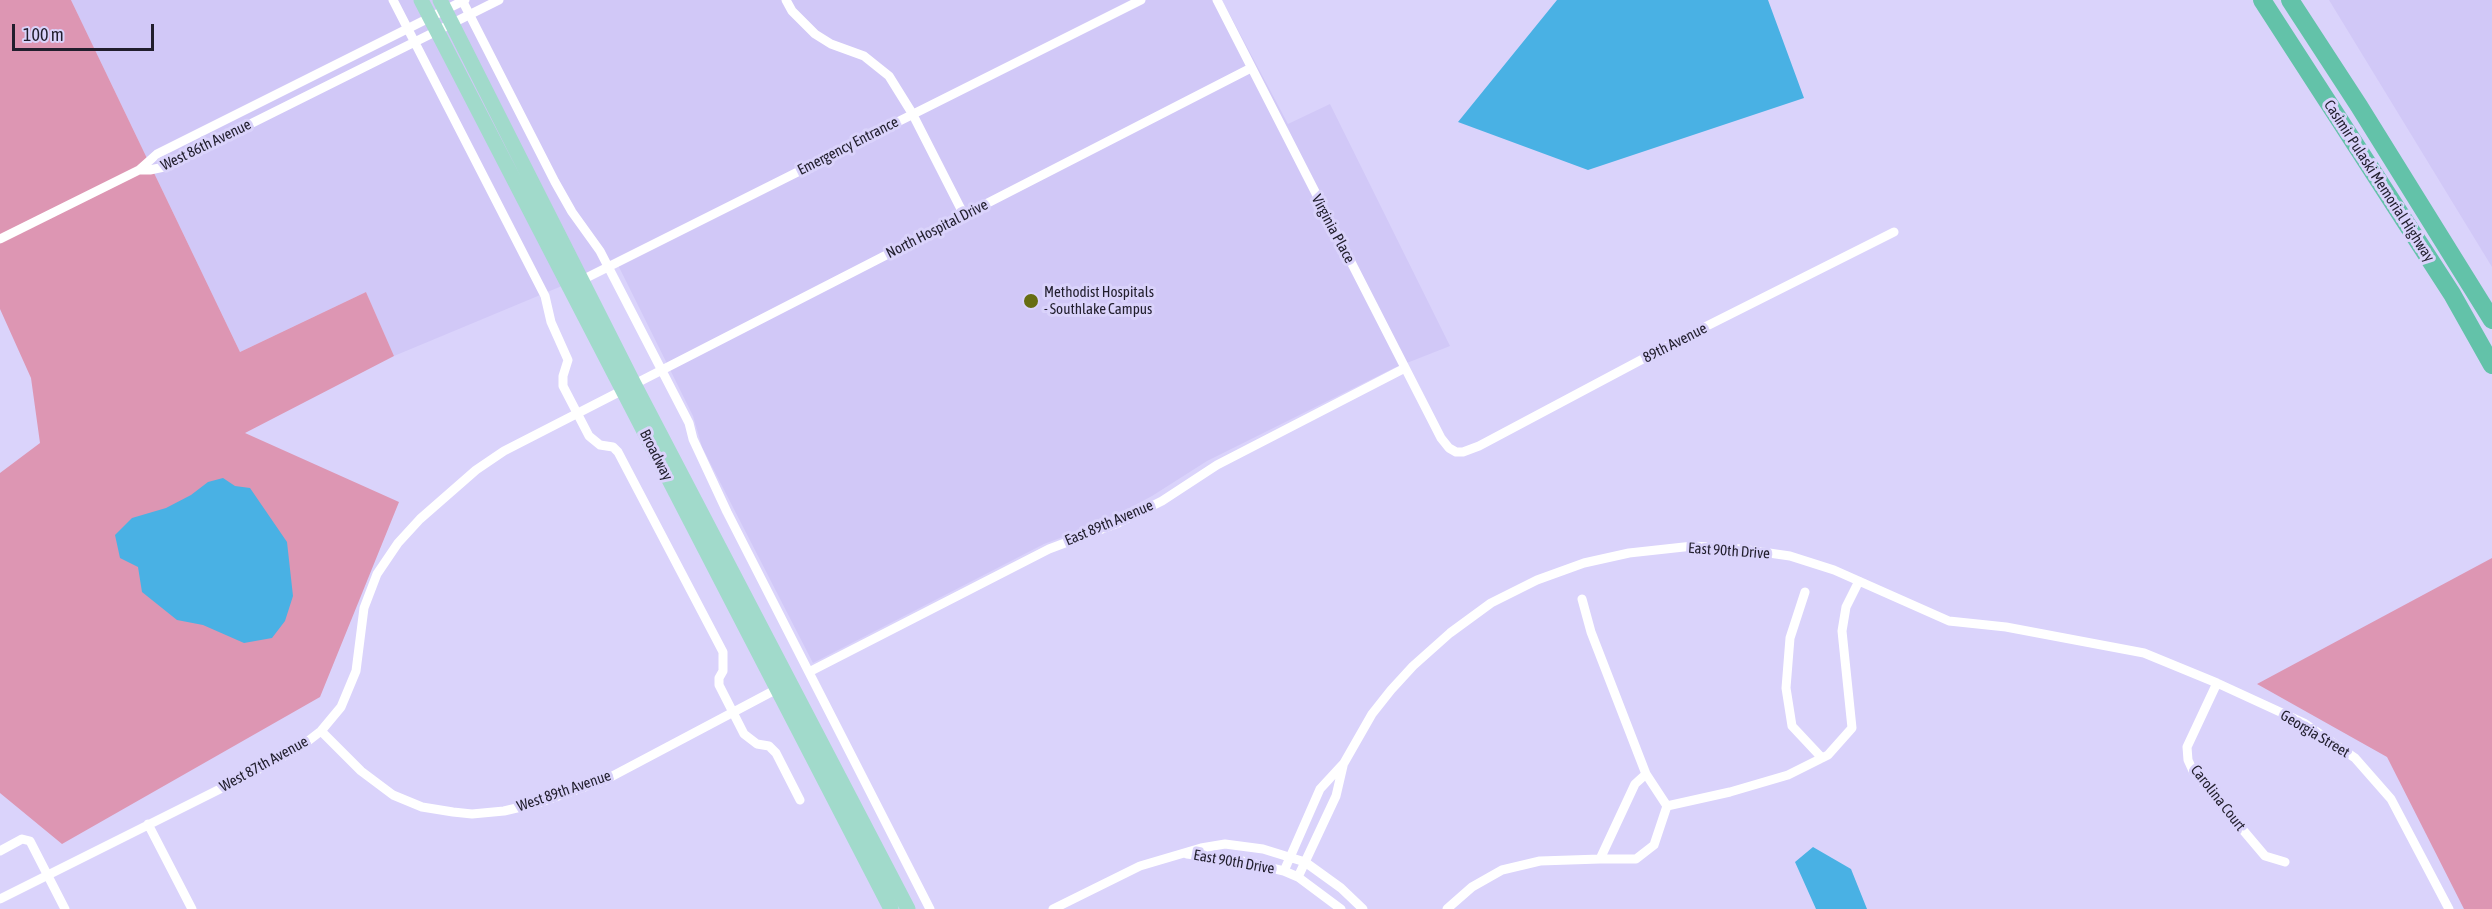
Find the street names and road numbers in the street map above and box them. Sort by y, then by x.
street label: Casimir Pulaski Memorial Highway [2320,97,2438,265]
street label: Emergency Entrance [795,113,901,179]
street label: West 86th Avenue [158,115,254,175]
street label: Virginia Place [1307,192,1359,266]
street label: North Hospital Drive [883,196,991,262]
street label: 89th Avenue [1640,319,1710,367]
street label: Broadway [636,427,676,483]
street label: East 89th Avenue [1062,496,1156,550]
street label: East 90th Drive [1688,539,1770,563]
street label: Georgia Street [2277,706,2353,762]
street label: West 87th Avenue [217,732,311,796]
street label: Carolina Court [2187,762,2249,834]
street label: West 89th Avenue [515,767,613,815]
street label: East 90th Drive [1192,846,1276,878]

